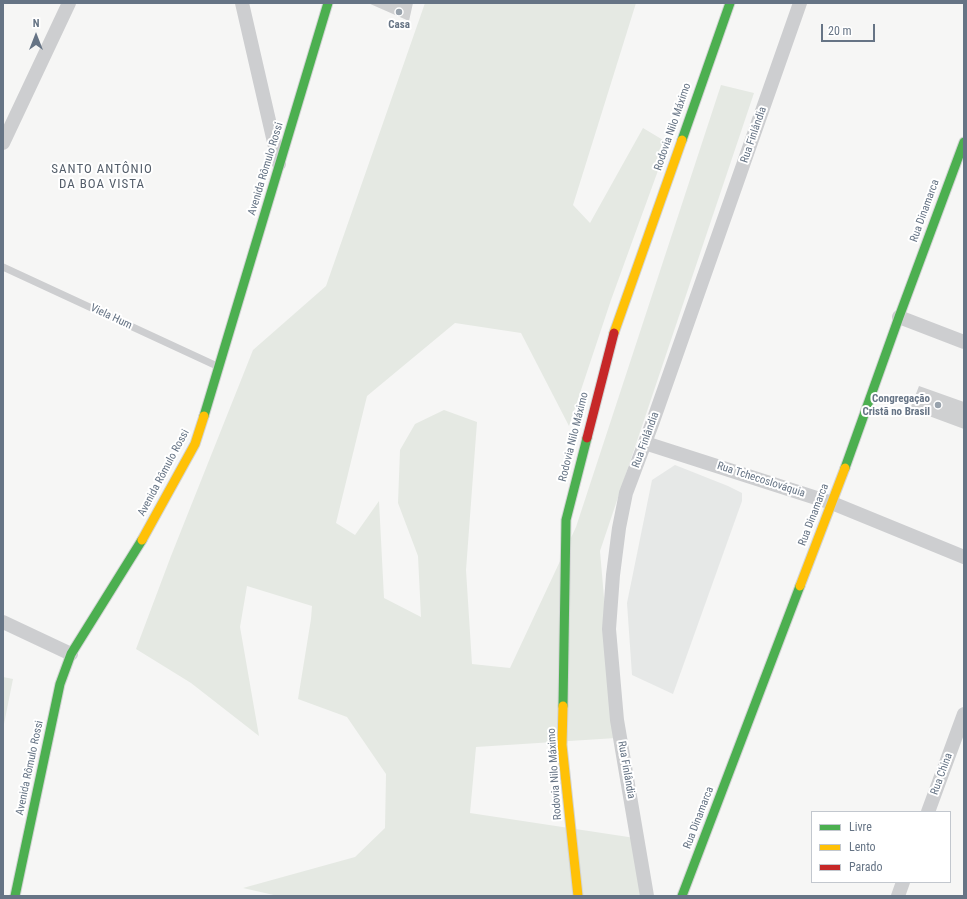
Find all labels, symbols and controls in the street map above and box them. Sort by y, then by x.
marker: Casa [394,7,404,17]
north arrow [16,16,56,56]
scale bar [823,16,877,42]
text: N [33,17,39,30]
place label: Casa [388,18,410,32]
text: 20 m [828,24,852,38]
street label: Rodovia Nilo Máximo [652,81,694,173]
street label: Rua Finlândia [738,105,770,165]
street label: Avenida Rômulo Rossi [246,121,286,217]
district label: SANTO ANTÔNIO DA BOA VISTA [51,162,153,193]
street label: Rua Dinamarca [908,178,942,244]
street label: Viela Hum [88,302,134,332]
street label: Rodovia Nilo Máximo [556,391,592,483]
place label: Congregação Cristã no Brasil [862,392,930,418]
marker: Congregação Cristã no Brasil [933,400,943,410]
street label: Rua Finlândia [630,410,662,470]
street label: Avenida Rômulo Rossi [136,427,192,519]
street label: Rua Tchecoslováquia [715,460,807,500]
street label: Rua Dinamarca [796,482,832,548]
street label: Avenida Rômulo Rossi [14,719,46,817]
street label: Rodovia Nilo Máximo [545,728,565,820]
street label: Rua Finlândia [614,740,638,800]
street label: Rua China [928,751,956,797]
street label: Rua Dinamarca [681,785,717,851]
legend [811,811,951,883]
text: Livre [849,820,872,834]
text: Lento [849,840,876,854]
text: Parado [849,860,882,874]

